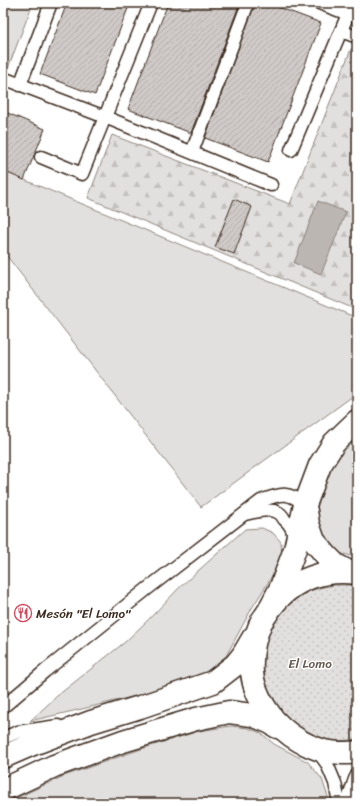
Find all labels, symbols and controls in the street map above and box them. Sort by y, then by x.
place label: Mesón "El Lomo" [36,602,132,625]
restaurant icon: Mesón "El Lomo" [13,603,33,623]
park label: El Lomo [288,652,332,675]

